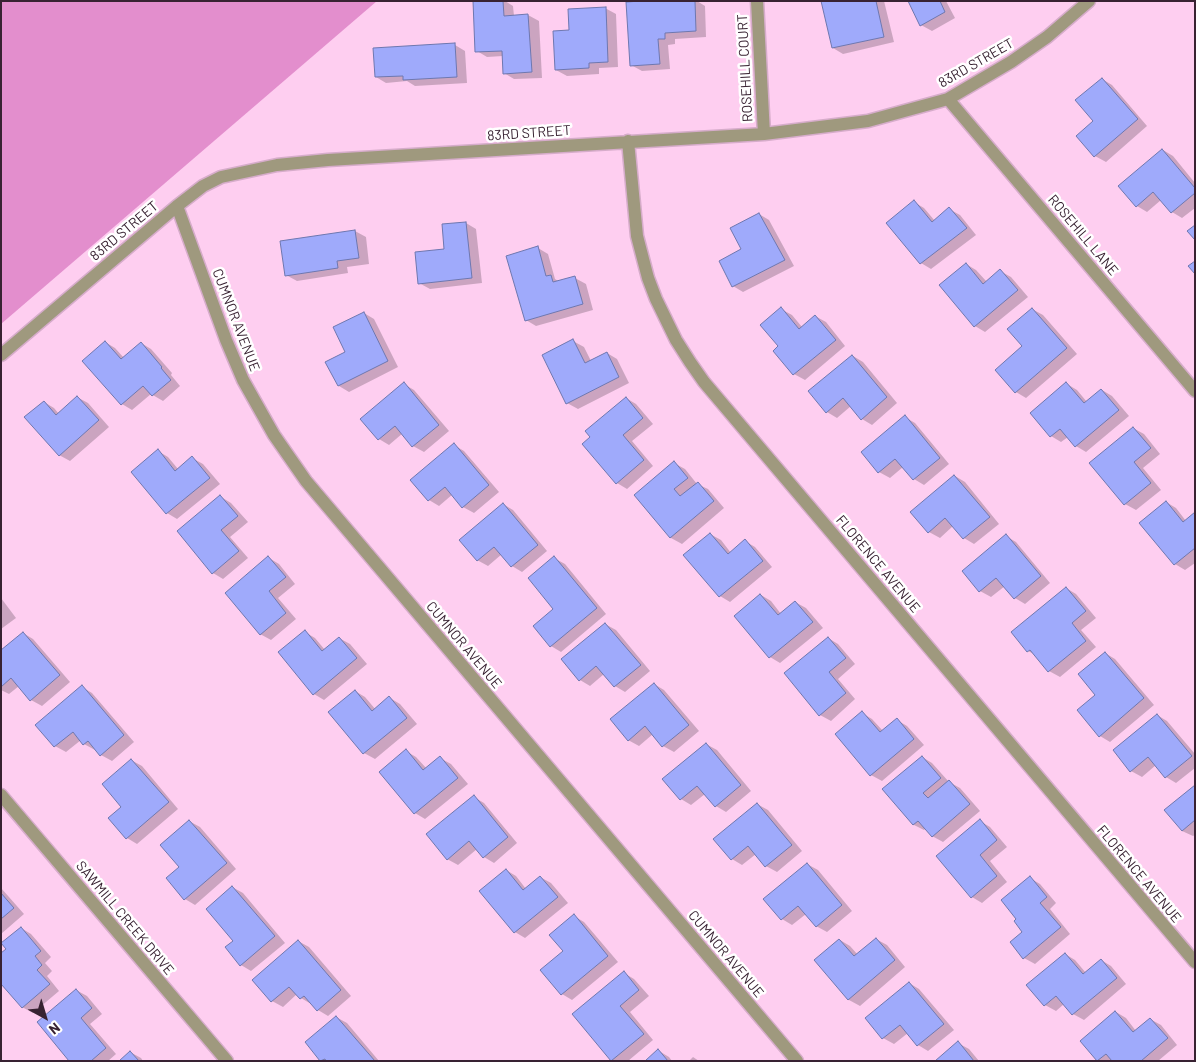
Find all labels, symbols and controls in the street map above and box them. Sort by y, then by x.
street label: ROSEHILL COURT [734,14,756,122]
street label: 83RD STREET [935,35,1017,91]
street label: 83RD STREET [487,122,571,144]
street label: ROSEHILL LANE [1044,191,1122,279]
street label: 83RD STREET [86,198,162,264]
street label: CUMNOR AVENUE [209,266,263,374]
street label: FLORENCE AVENUE [832,512,924,616]
street label: CUMNOR AVENUE [423,598,505,692]
street label: FLORENCE AVENUE [1093,822,1185,926]
street label: SAWMILL CREEK DRIVE [72,858,178,978]
street label: CUMNOR AVENUE [685,907,767,1001]
north arrow [20,992,70,1042]
text: N [46,1020,64,1039]

